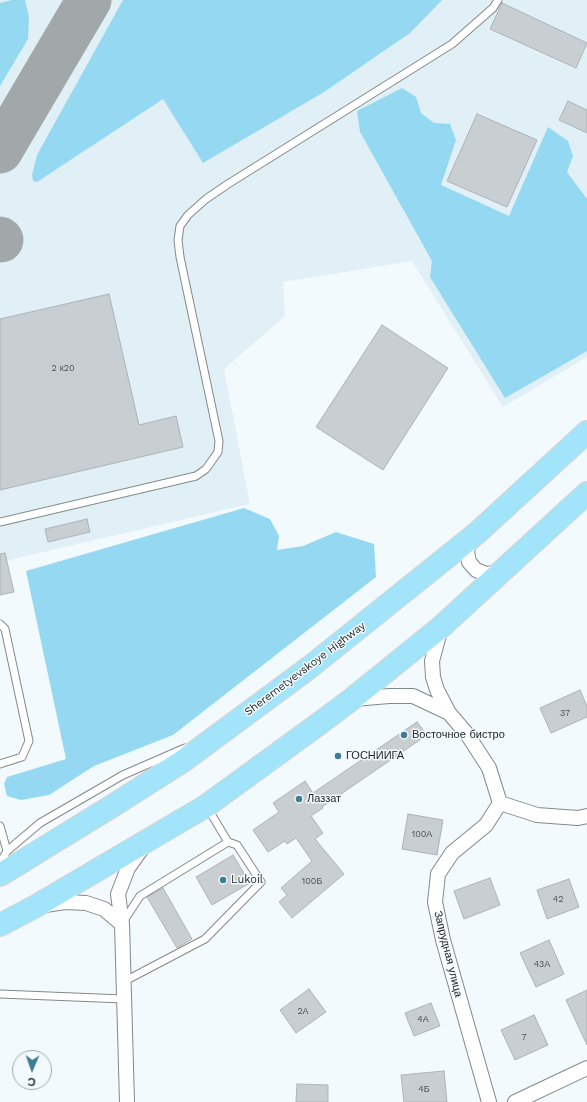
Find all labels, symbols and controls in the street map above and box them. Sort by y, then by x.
house number: 2 к20 [51,363,75,373]
street label: Sheremetyevskoye Highway [242,619,368,719]
house number: 37 [560,708,570,718]
place label: Восточное бистро [412,728,505,742]
marker: Восточное бистро [399,730,409,740]
place label: ГОСНИИГА [346,749,404,763]
marker: ГОСНИИГА [333,751,343,761]
place label: Лаззат [307,792,341,806]
marker: Лаззат [294,794,304,804]
house number: 100А [412,829,432,839]
place label: Lukoil [231,873,263,887]
marker: Lukoil [218,875,228,885]
house number: 100Б [302,876,322,886]
house number: 42 [553,894,563,904]
street label: Запрудная улица [431,910,465,998]
house number: 43А [534,959,550,969]
house number: 2А [297,1006,309,1016]
house number: 4А [417,1014,429,1024]
house number: 7 [521,1032,527,1042]
north arrow [12,1050,52,1090]
text: С [27,1075,36,1088]
house number: 4Б [418,1084,430,1094]

